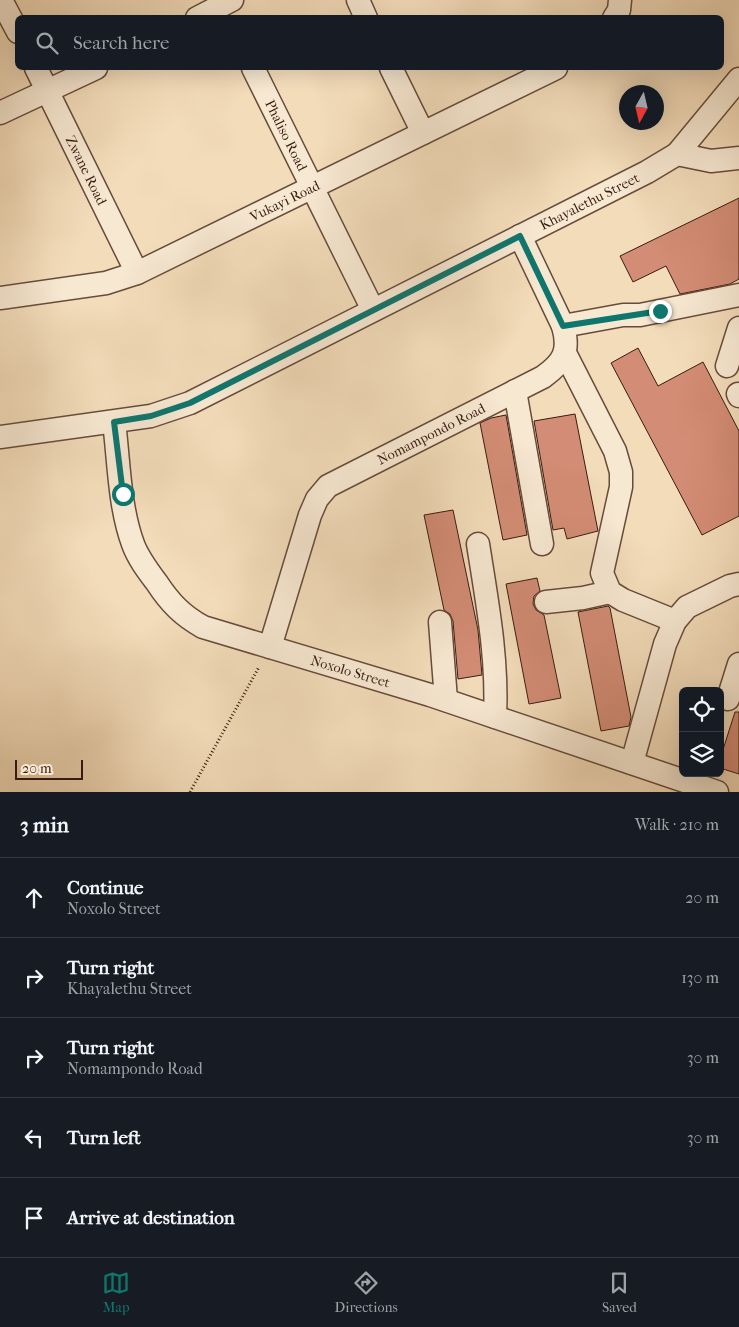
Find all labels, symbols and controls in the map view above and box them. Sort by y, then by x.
search box [15,15,724,70]
icon: search [33,29,61,57]
text: Search here [73,32,169,54]
north arrow [619,85,664,130]
street label: Phaliso Road [262,97,311,174]
street label: Zwane Road [62,133,111,208]
street label: Khayalethu Street [537,169,642,233]
street label: Vukayi Road [246,176,323,226]
route end [649,300,672,323]
street label: Nomampondo Road [374,399,488,468]
route start [112,483,135,506]
street label: Noxolo Street [309,651,392,691]
map controls [679,687,724,777]
button: locate [679,687,724,732]
button: layers [679,732,724,777]
scale bar [15,757,82,780]
text: 20 m [22,760,52,777]
text: 3 min [20,813,69,837]
text: Walk · 210 m [635,815,719,834]
text: Continue [67,877,143,899]
icon: ahead [20,884,48,912]
text: 20 m [685,888,719,907]
text: Noxolo Street [67,899,161,918]
text: Turn right [67,957,154,979]
icon: right [20,964,48,992]
text: 130 m [681,968,719,987]
text: Khayalethu Street [67,979,192,998]
text: Turn right [67,1037,154,1059]
icon: right [20,1044,48,1072]
text: 30 m [687,1048,719,1067]
text: Nomampondo Road [67,1059,203,1078]
icon: left [20,1124,48,1152]
text: Turn left [67,1127,141,1149]
text: 30 m [687,1128,719,1147]
icon: arrive [20,1204,48,1232]
text: Arrive at destination [67,1207,235,1229]
tab: Map [102,1269,130,1316]
tab: Directions [335,1269,398,1316]
tab: Saved [602,1269,637,1316]

